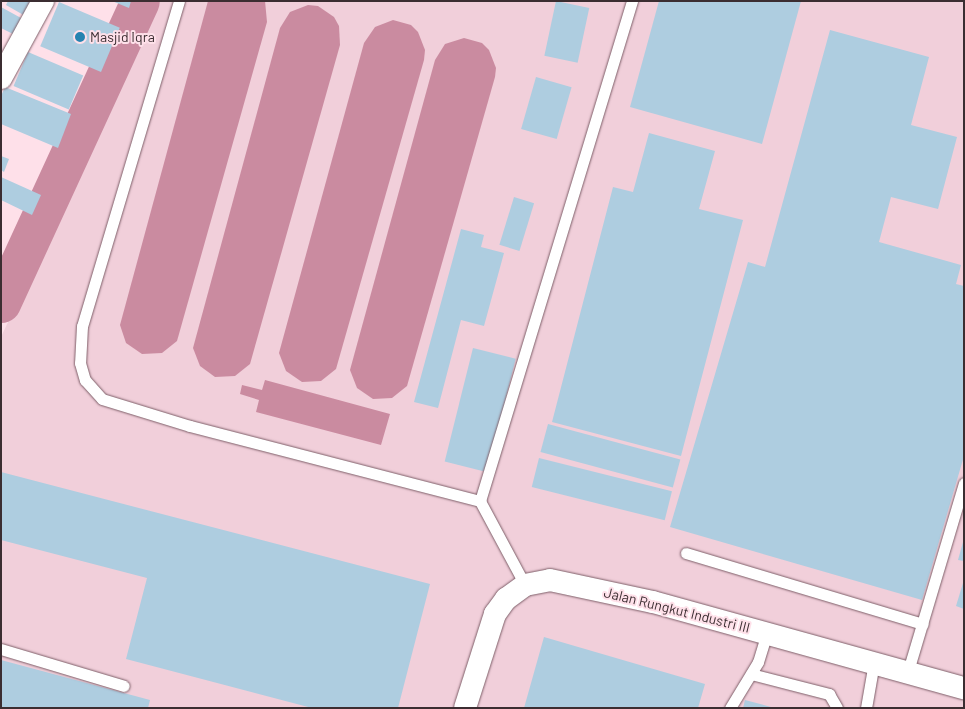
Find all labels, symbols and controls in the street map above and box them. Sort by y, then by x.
place label: Masjid Iqra [90,29,155,45]
marker: Masjid Iqra [74,31,86,43]
street label: Jalan Rungkut Industri III [602,584,752,636]

